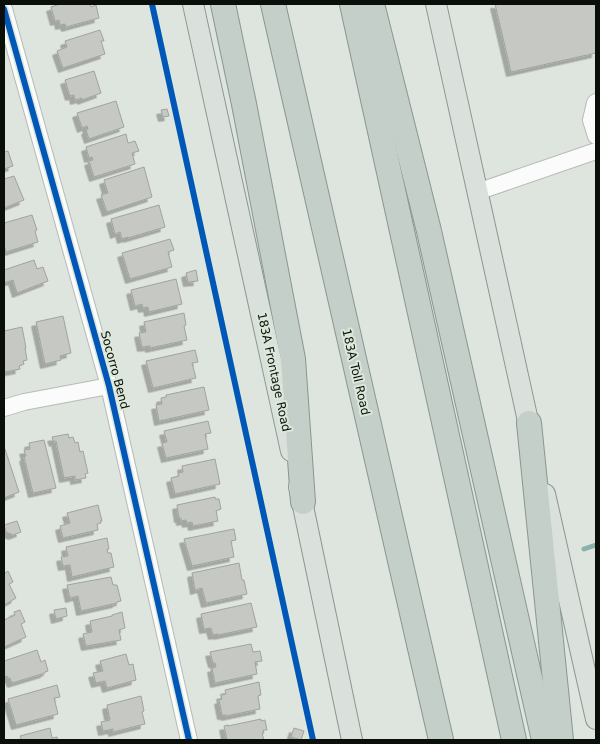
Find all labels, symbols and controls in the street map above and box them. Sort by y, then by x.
street label: 183A Frontage Road [255,311,293,433]
street label: 183A Toll Road [339,327,373,417]
street label: Socorro Bend [98,329,132,411]

